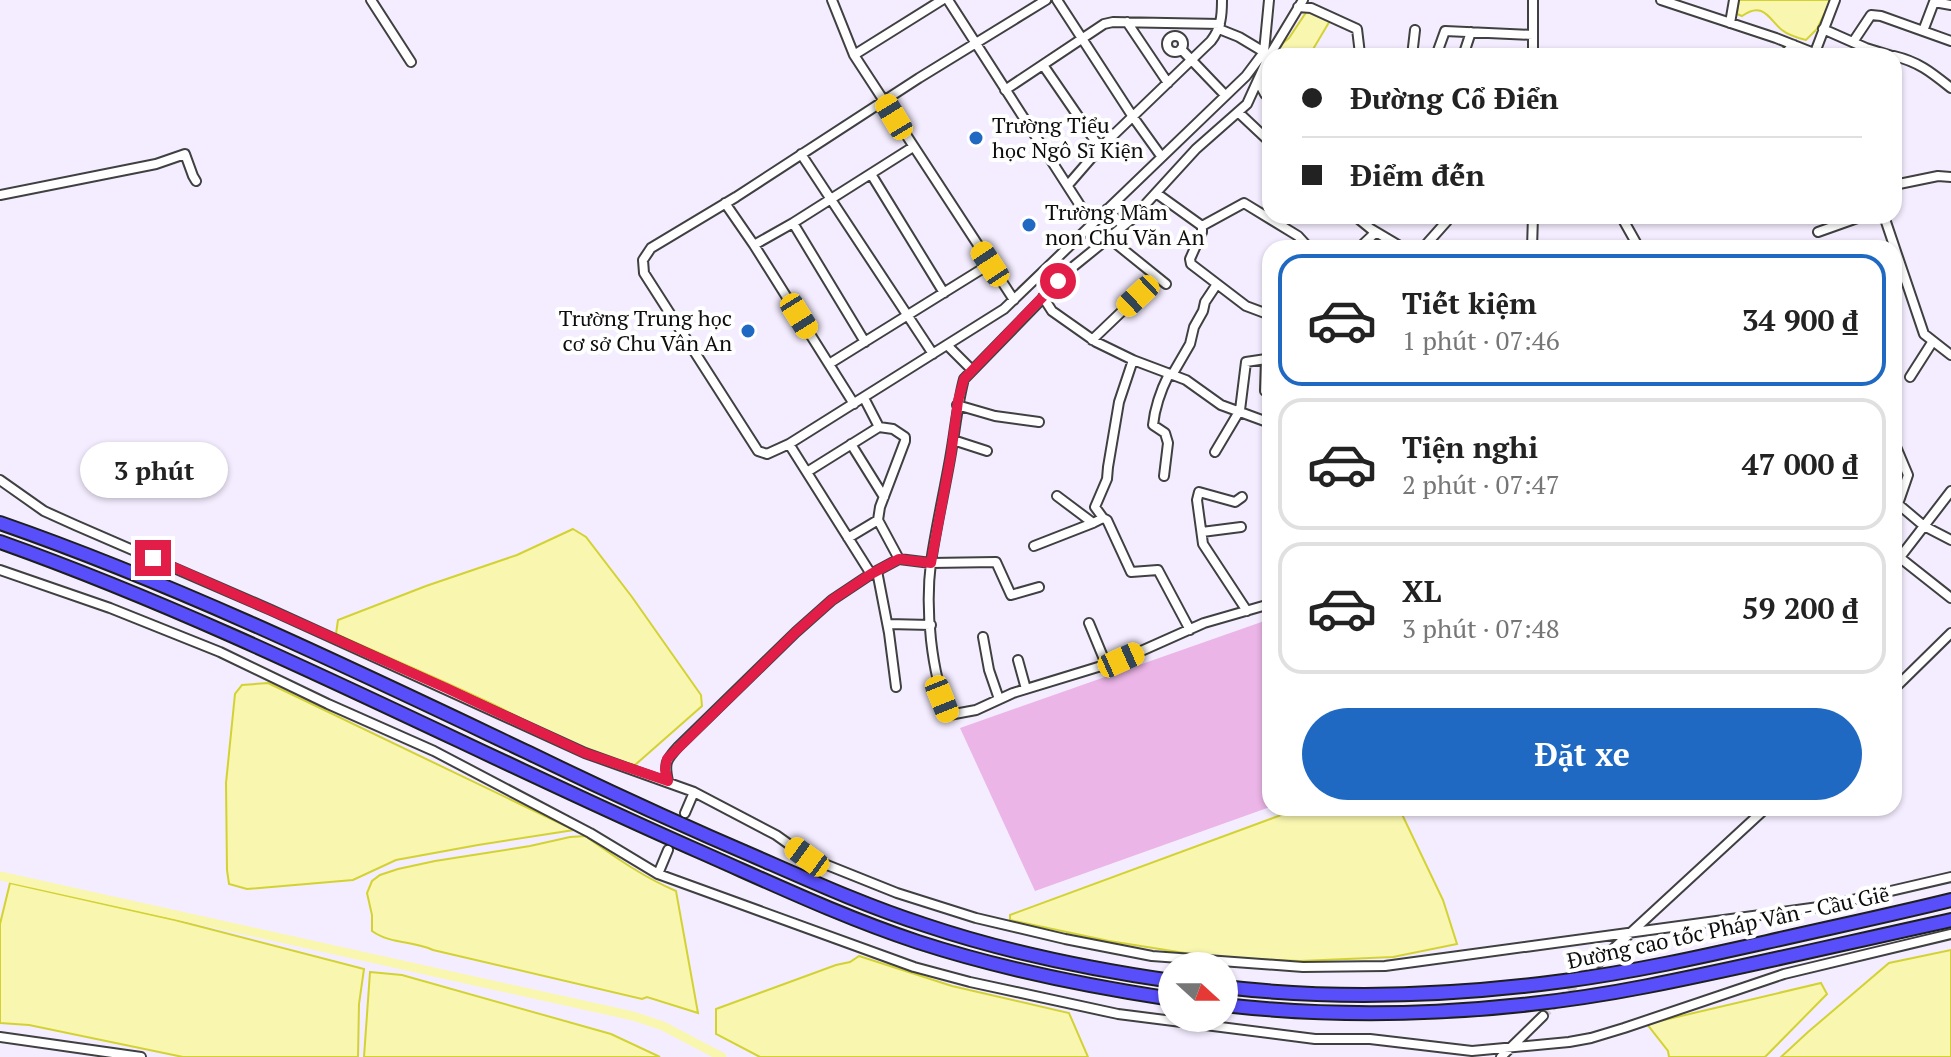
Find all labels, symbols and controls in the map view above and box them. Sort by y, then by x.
text: Đường Cổ Điển [1350,78,1559,118]
car [871,90,917,144]
place label: Trường Tiểu học Ngô Sĩ Kiện [992,110,1144,164]
marker: Trường Tiểu học Ngô Sĩ Kiện [967,129,985,147]
text: Điểm đến [1350,155,1485,195]
place label: Trường Mầm non Chu Văn An [1045,197,1204,251]
marker: Trường Mầm non Chu Văn An [1020,216,1038,234]
car [967,237,1013,291]
route start [1040,263,1076,299]
car [1112,271,1164,321]
text: Tiết kiệm [1402,283,1537,323]
icon: car [1306,284,1378,356]
car [776,289,822,343]
text: 34 900 ₫ [1742,300,1858,340]
place label: Trường Trung học cơ sở Chu Vân An [559,303,732,357]
marker: Trường Trung học cơ sở Chu Vân An [739,322,757,340]
text: 1 phút · 07:46 [1402,323,1560,357]
text: Tiện nghi [1402,427,1538,467]
icon: car [1306,428,1378,500]
callout: 3 phút [79,442,227,498]
text: 47 000 ₫ [1742,444,1858,484]
text: 3 phút [114,453,194,487]
text: 2 phút · 07:47 [1402,467,1560,501]
route end [135,540,171,576]
text: XL [1402,571,1441,611]
icon: car [1306,572,1378,644]
text: 59 200 ₫ [1742,588,1858,628]
text: 3 phút · 07:48 [1402,611,1560,645]
car [1094,639,1148,681]
car [922,672,962,726]
button: Đặt xe [1302,708,1862,800]
car [781,833,833,881]
street label: Đường cao tốc Pháp Vân - Cầu Giẽ [1564,878,1891,975]
north arrow [1158,952,1238,1032]
map controls [1158,952,1238,1032]

